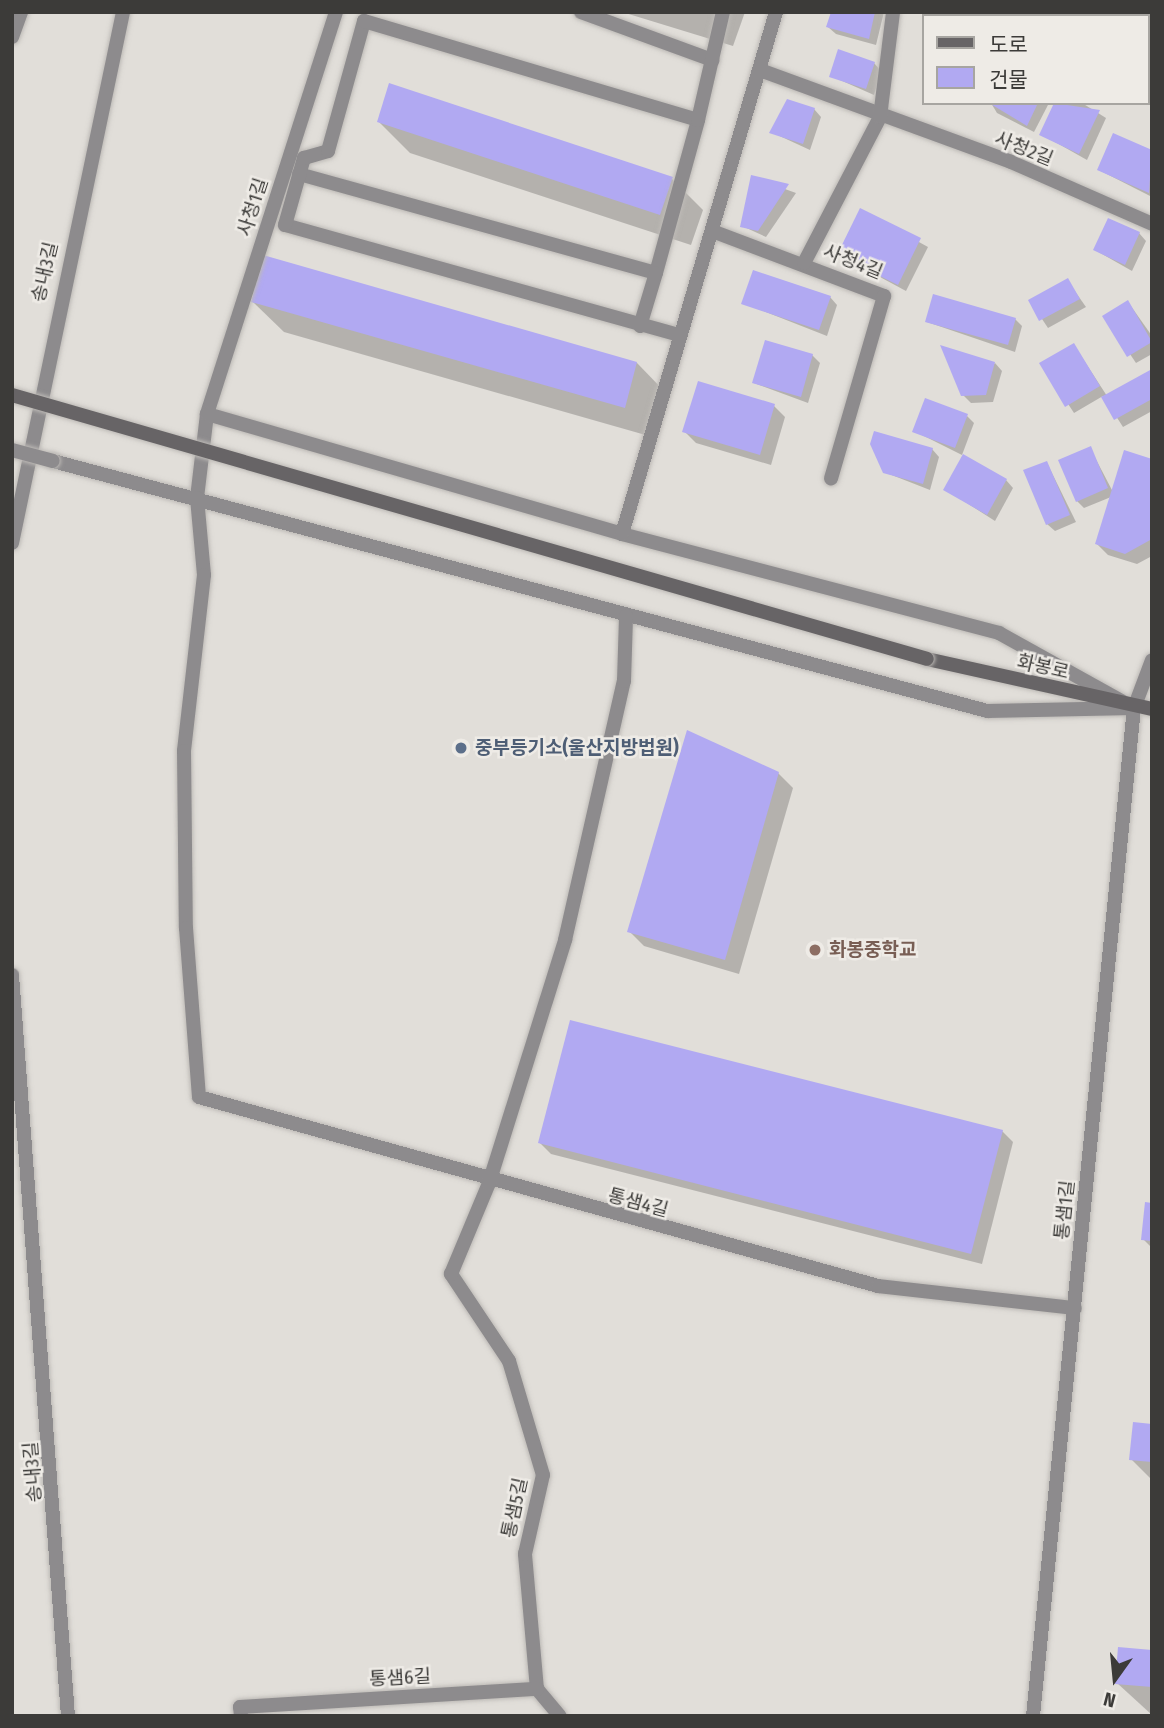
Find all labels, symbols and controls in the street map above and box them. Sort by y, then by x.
legend [922,14,1150,105]
text: 도로 [989,32,1028,58]
text: 건물 [989,67,1028,93]
street label: 사청2길 [992,127,1056,171]
street label: 사청1길 [233,175,273,239]
street label: 송내3길 [27,240,63,304]
street label: 사청4길 [820,240,886,284]
street label: 화봉로 [1015,650,1071,684]
place label: 중부등기소(울산지방법원) [475,737,679,759]
marker: 중부등기소(울산지방법원) [453,740,469,756]
place label: 화봉중학교 [829,939,916,961]
marker: 화봉중학교 [807,942,823,958]
street label: 통샘1길 [1051,1179,1079,1241]
street label: 통샘4길 [605,1184,671,1222]
street label: 송내3길 [19,1441,47,1503]
street label: 통샘5길 [497,1476,533,1540]
north arrow [1080,1644,1150,1714]
street label: 통샘6길 [369,1665,431,1691]
text: N [1101,1687,1118,1712]

